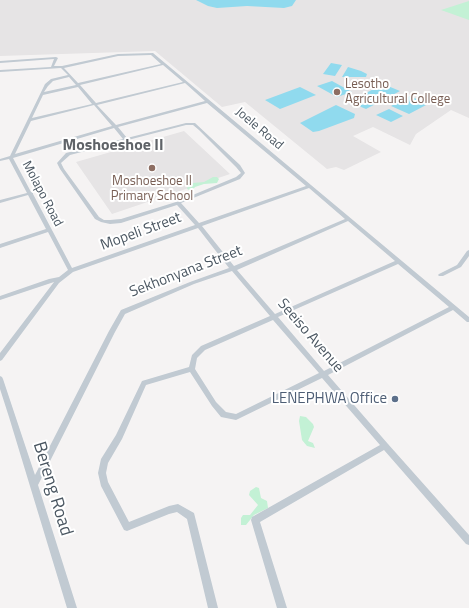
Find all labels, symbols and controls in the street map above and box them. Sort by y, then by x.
place label: Lesotho Agricultural College [345,77,450,108]
marker: Lesotho Agricultural College [332,87,342,97]
street label: Joele Road [232,104,286,154]
district label: Moshoeshoe II [63,136,163,156]
street label: Molapo Road [18,159,66,229]
marker: Moshoeshoe II Primary School [147,163,157,173]
place label: Moshoeshoe II Primary School [111,174,193,205]
street label: Mopeli Street [98,209,184,255]
street label: Sekhonyana Street [127,242,245,302]
street label: Seeiso Avenue [273,295,347,377]
place label: LENEPHWA Office [272,390,387,408]
marker: LENEPHWA Office [390,394,400,404]
street label: Bereng Road [27,439,77,539]

